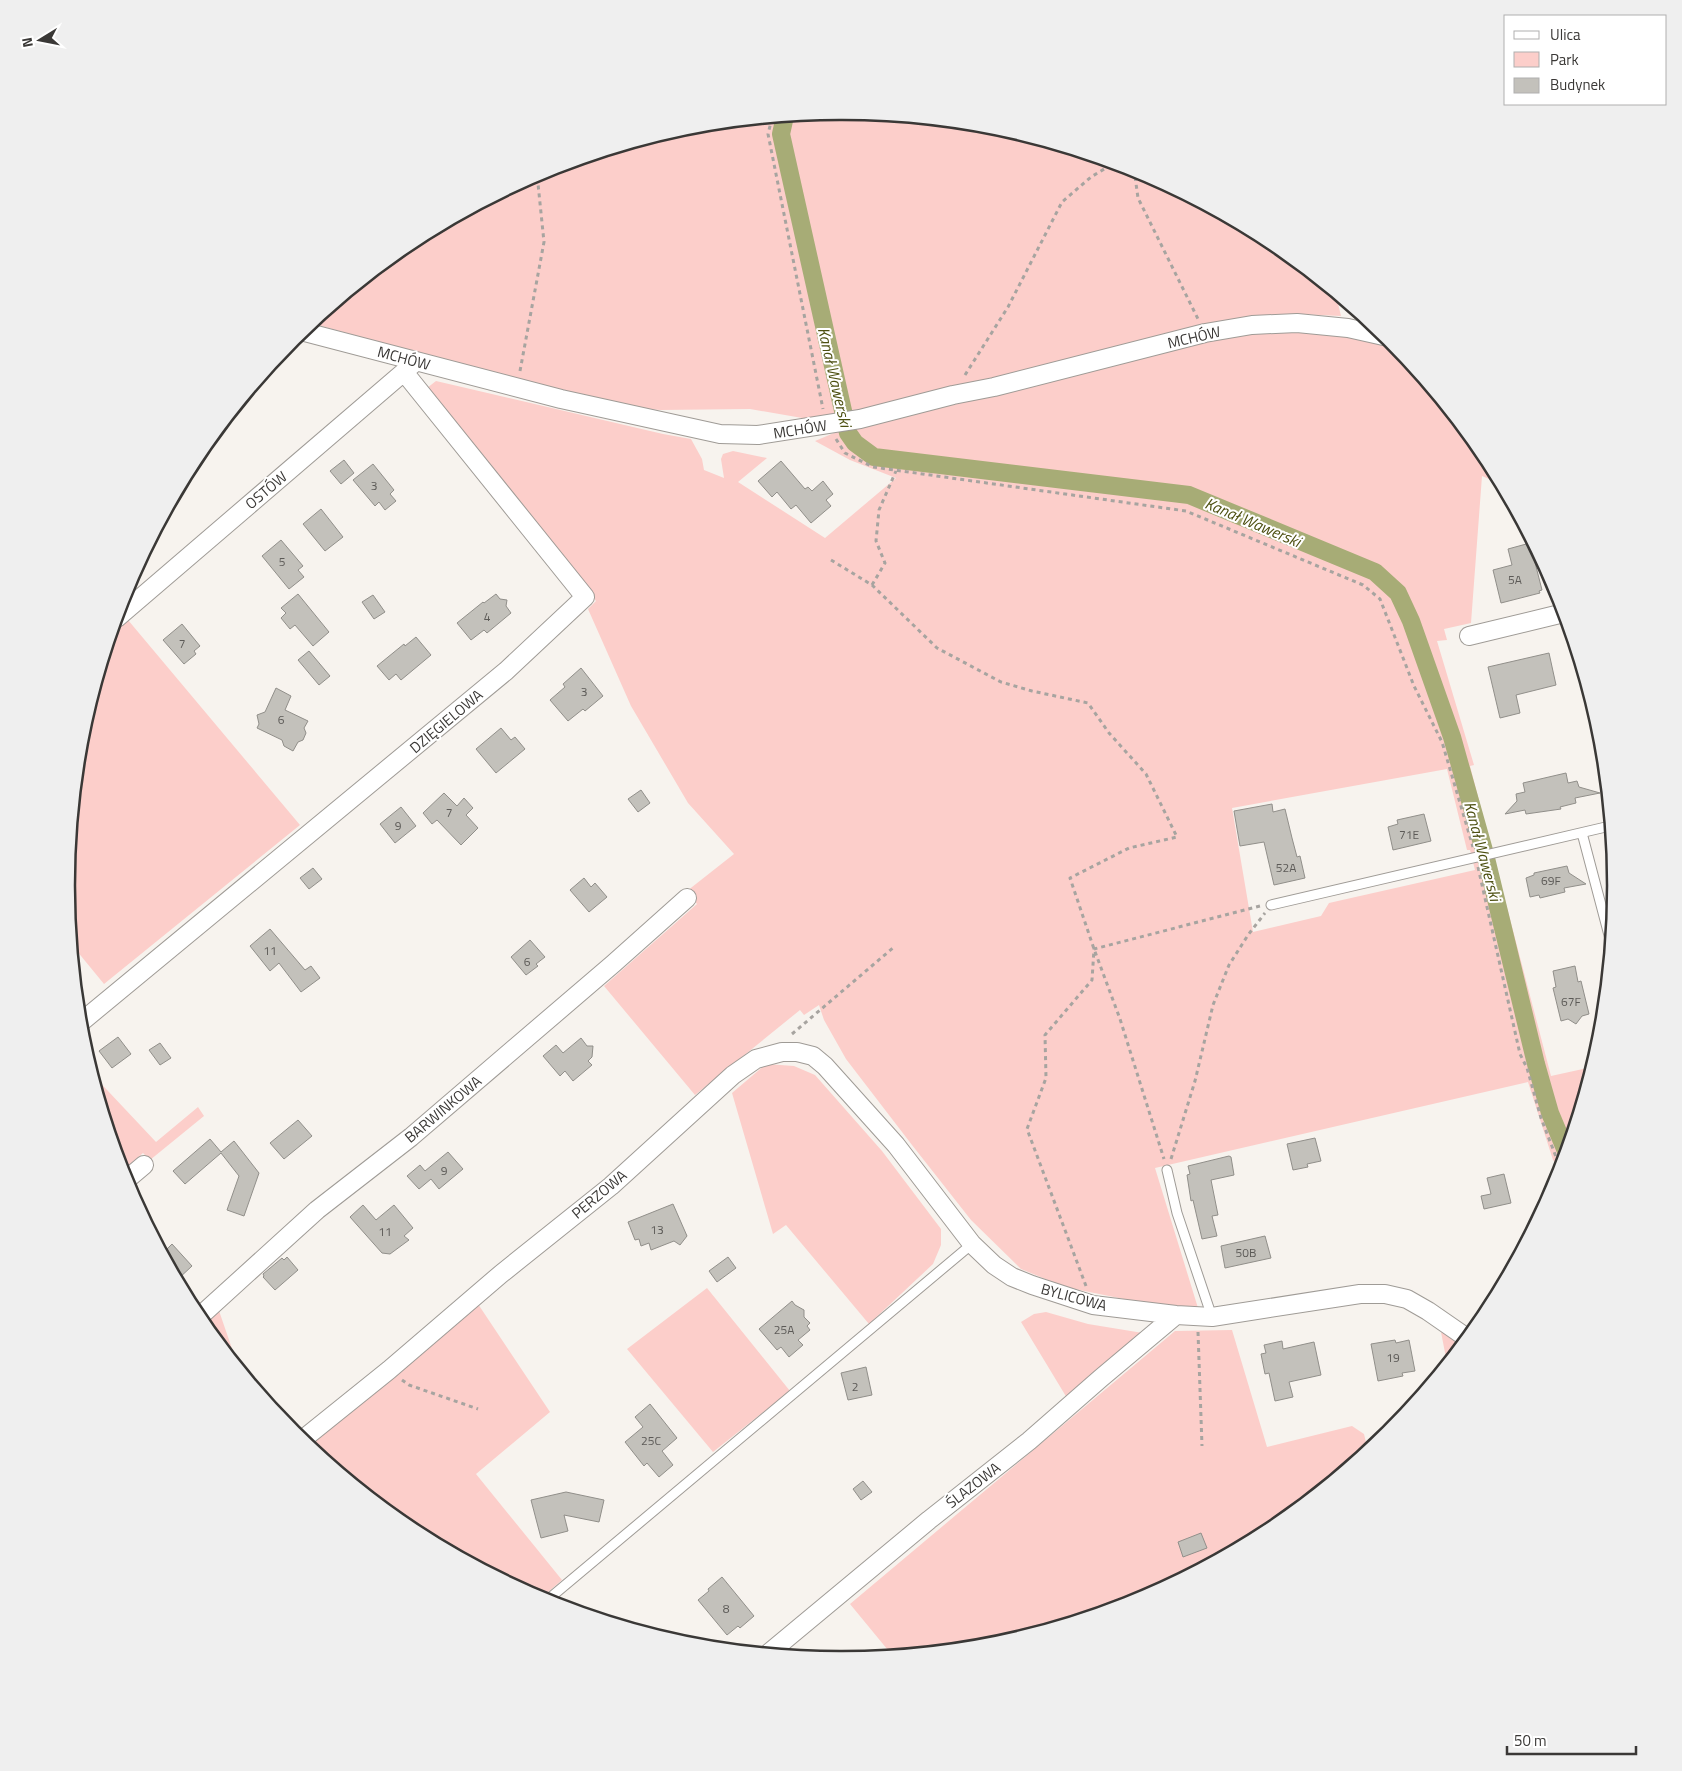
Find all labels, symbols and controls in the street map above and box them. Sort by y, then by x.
north arrow [15,15,65,65]
legend [1504,15,1667,105]
text: Ulica [1550,23,1581,46]
text: N [16,36,38,49]
text: Park [1550,48,1579,71]
text: Budynek [1550,73,1605,96]
street label: MCHÓW [1165,320,1223,354]
water label: Kanał Wawerski [812,325,859,431]
street label: MCHÓW [375,340,433,376]
street label: MCHÓW [772,413,828,445]
street label: OSTÓW [240,466,292,514]
house number: 3 [371,476,377,495]
water label: Kanał Wawerski [1201,491,1306,554]
house number: 5 [279,552,286,571]
house number: 5A [1508,570,1522,589]
house number: 4 [484,607,491,626]
house number: 7 [179,634,185,653]
house number: 3 [581,682,587,701]
street label: DZIĘGIELOWA [404,683,488,759]
house number: 6 [278,710,285,729]
water label: Kanał Wawerski [1458,799,1508,905]
house number: 7 [446,803,452,822]
house number: 9 [395,816,402,835]
house number: 71E [1399,825,1419,844]
house number: 52A [1276,858,1296,877]
house number: 69F [1541,871,1561,890]
house number: 11 [263,941,277,960]
house number: 6 [524,952,531,971]
house number: 67F [1561,992,1581,1011]
street label: BARWINKOWA [399,1070,487,1148]
house number: 9 [441,1161,448,1180]
street label: PERZOWA [566,1164,632,1224]
house number: 13 [650,1220,664,1239]
house number: 11 [378,1222,392,1241]
house number: 50B [1236,1243,1256,1262]
street label: BYLICOWA [1038,1277,1110,1317]
house number: 25A [774,1320,794,1339]
house number: 19 [1386,1348,1400,1367]
house number: 2 [852,1377,858,1396]
house number: 25C [641,1431,661,1450]
street label: ŚLAZOWA [941,1456,1005,1514]
house number: 8 [723,1599,730,1618]
scale bar [1507,1724,1636,1756]
text: 50 m [1514,1729,1547,1752]

